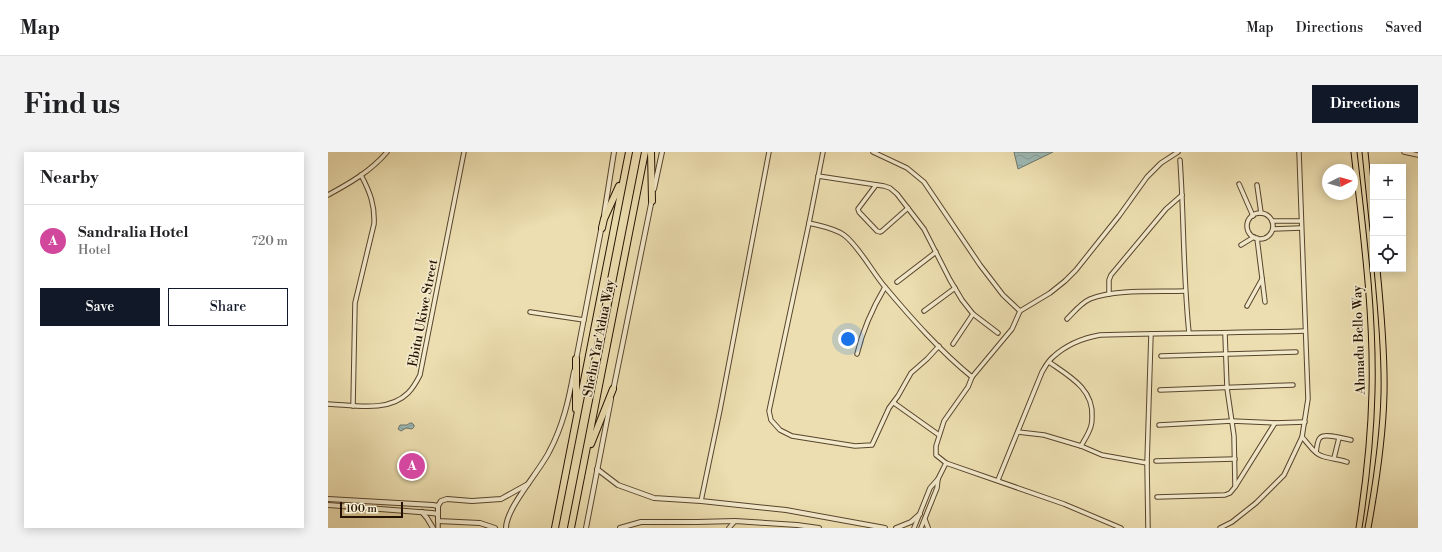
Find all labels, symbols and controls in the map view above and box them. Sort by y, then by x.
text: Map [20,16,60,40]
text: Map [1246,19,1274,37]
text: Directions [1296,19,1363,37]
text: Saved [1385,19,1422,37]
button: Directions [1312,85,1418,123]
text: Find us [24,87,120,122]
north arrow [1322,164,1358,200]
map controls [1370,164,1406,272]
button: + [1370,164,1406,200]
text: Nearby [40,167,99,189]
button: − [1370,200,1406,236]
text: Sandralia Hotel [78,223,189,242]
text: A [48,233,58,249]
text: 720 m [252,233,288,249]
button: locate [1370,236,1406,272]
text: Hotel [78,242,111,258]
street label: Ebitu Ukiwe Street [405,258,441,368]
street label: Shehu Yar'Adua Way [580,278,618,398]
street label: Ahmadu Bello Way [1349,284,1369,396]
button: Save [40,288,160,326]
button: Share [168,288,288,326]
your location [838,329,858,349]
pin: A [399,451,425,481]
scale bar [340,500,403,519]
text: 100 m [346,502,377,516]

